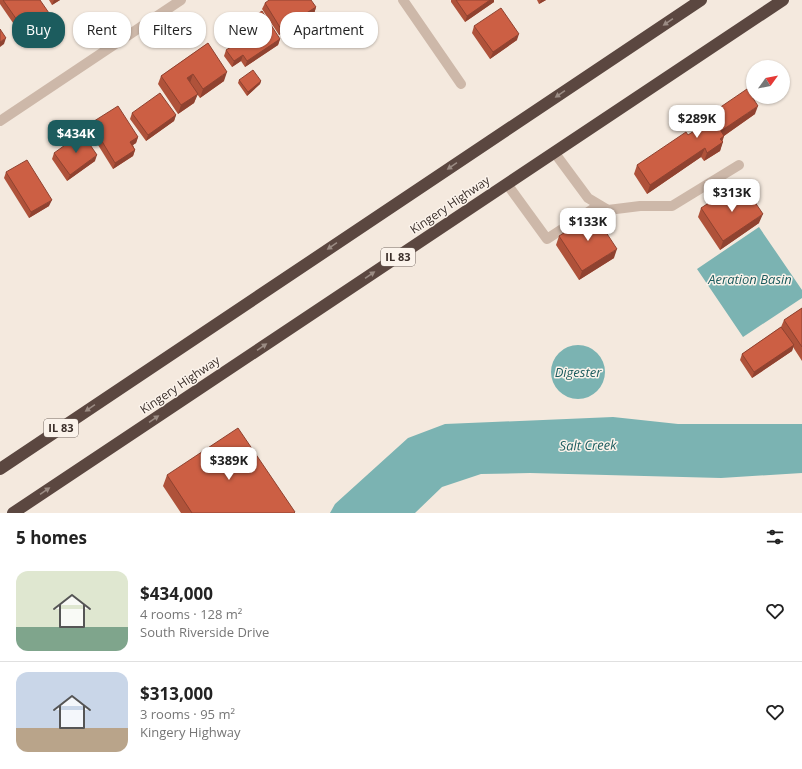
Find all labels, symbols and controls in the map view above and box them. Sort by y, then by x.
chip: Buy [12,12,65,48]
chip: Rent [73,12,131,48]
chip: Filters [139,12,206,48]
chip: New [214,12,272,48]
chip: Apartment [280,12,378,48]
one-way arrow [663,18,673,26]
north arrow [746,60,790,104]
map controls [746,60,790,104]
one-way arrow [555,90,565,98]
pin: $289K [669,105,725,139]
text: $289K [678,109,716,127]
pin: $434K [48,120,104,154]
text: $434K [57,124,95,142]
one-way arrow [447,162,457,170]
street label: Kingery Highway [407,171,494,238]
pin: $313K [704,179,760,213]
text: $313K [713,183,751,201]
pin: $133K [560,208,616,242]
text: $133K [569,212,607,230]
one-way arrow [327,242,338,250]
road number: IL 83 [381,248,415,266]
water label: Aeration Basin [707,270,792,288]
one-way arrow [365,271,375,279]
one-way arrow [257,343,267,351]
street label: Kingery Highway [137,351,224,418]
water label: Digester [555,363,602,381]
one-way arrow [84,405,96,412]
one-way arrow [149,415,159,423]
road number: IL 83 [44,419,78,437]
water label: Salt Creek [559,435,617,454]
pin: $389K [201,447,257,481]
text: $389K [210,451,248,469]
one-way arrow [40,487,51,495]
text: 5 homes [16,526,87,549]
icon: filters [764,526,786,548]
text: $434,000 [140,582,213,605]
icon: home [48,587,96,635]
icon: heart [764,600,786,622]
text: 4 rooms · 128 m² [140,605,242,623]
text: South Riverside Drive [140,623,269,641]
text: $313,000 [140,682,213,705]
icon: home [48,688,96,736]
icon: heart [764,701,786,723]
text: 3 rooms · 95 m² [140,705,235,723]
text: Kingery Highway [140,723,240,741]

